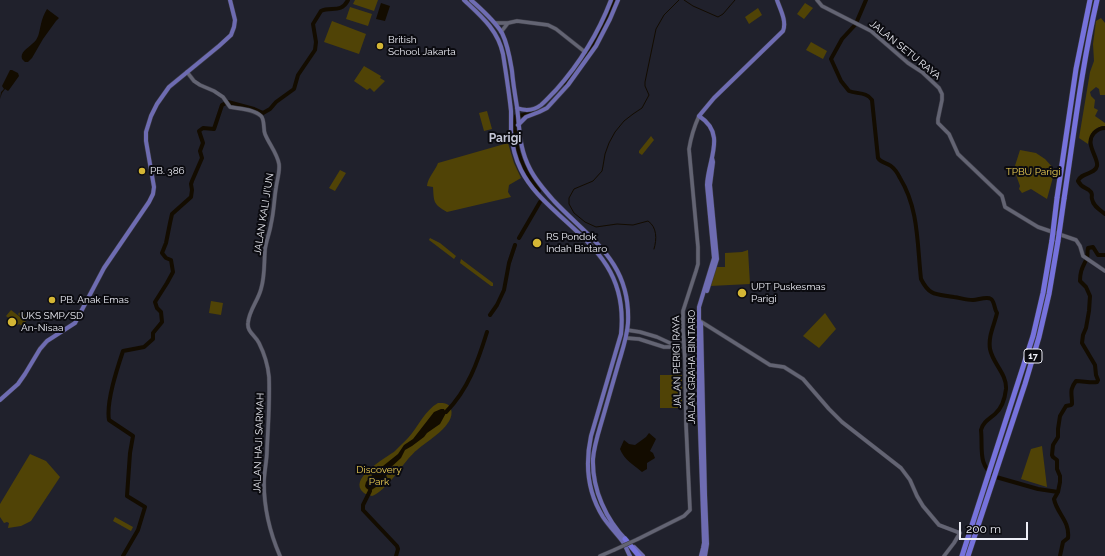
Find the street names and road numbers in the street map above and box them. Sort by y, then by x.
street label: JALAN SETU RAYA [867,18,943,82]
street label: JALAN KALI JI'UN [252,172,276,256]
street label: JALAN GRAHA BINTARO [686,310,698,424]
street label: JALAN PERIGI RAYA [670,316,684,408]
road number: 17 [1024,349,1042,363]
street label: JALAN HAJI SARMAH [251,393,267,493]

